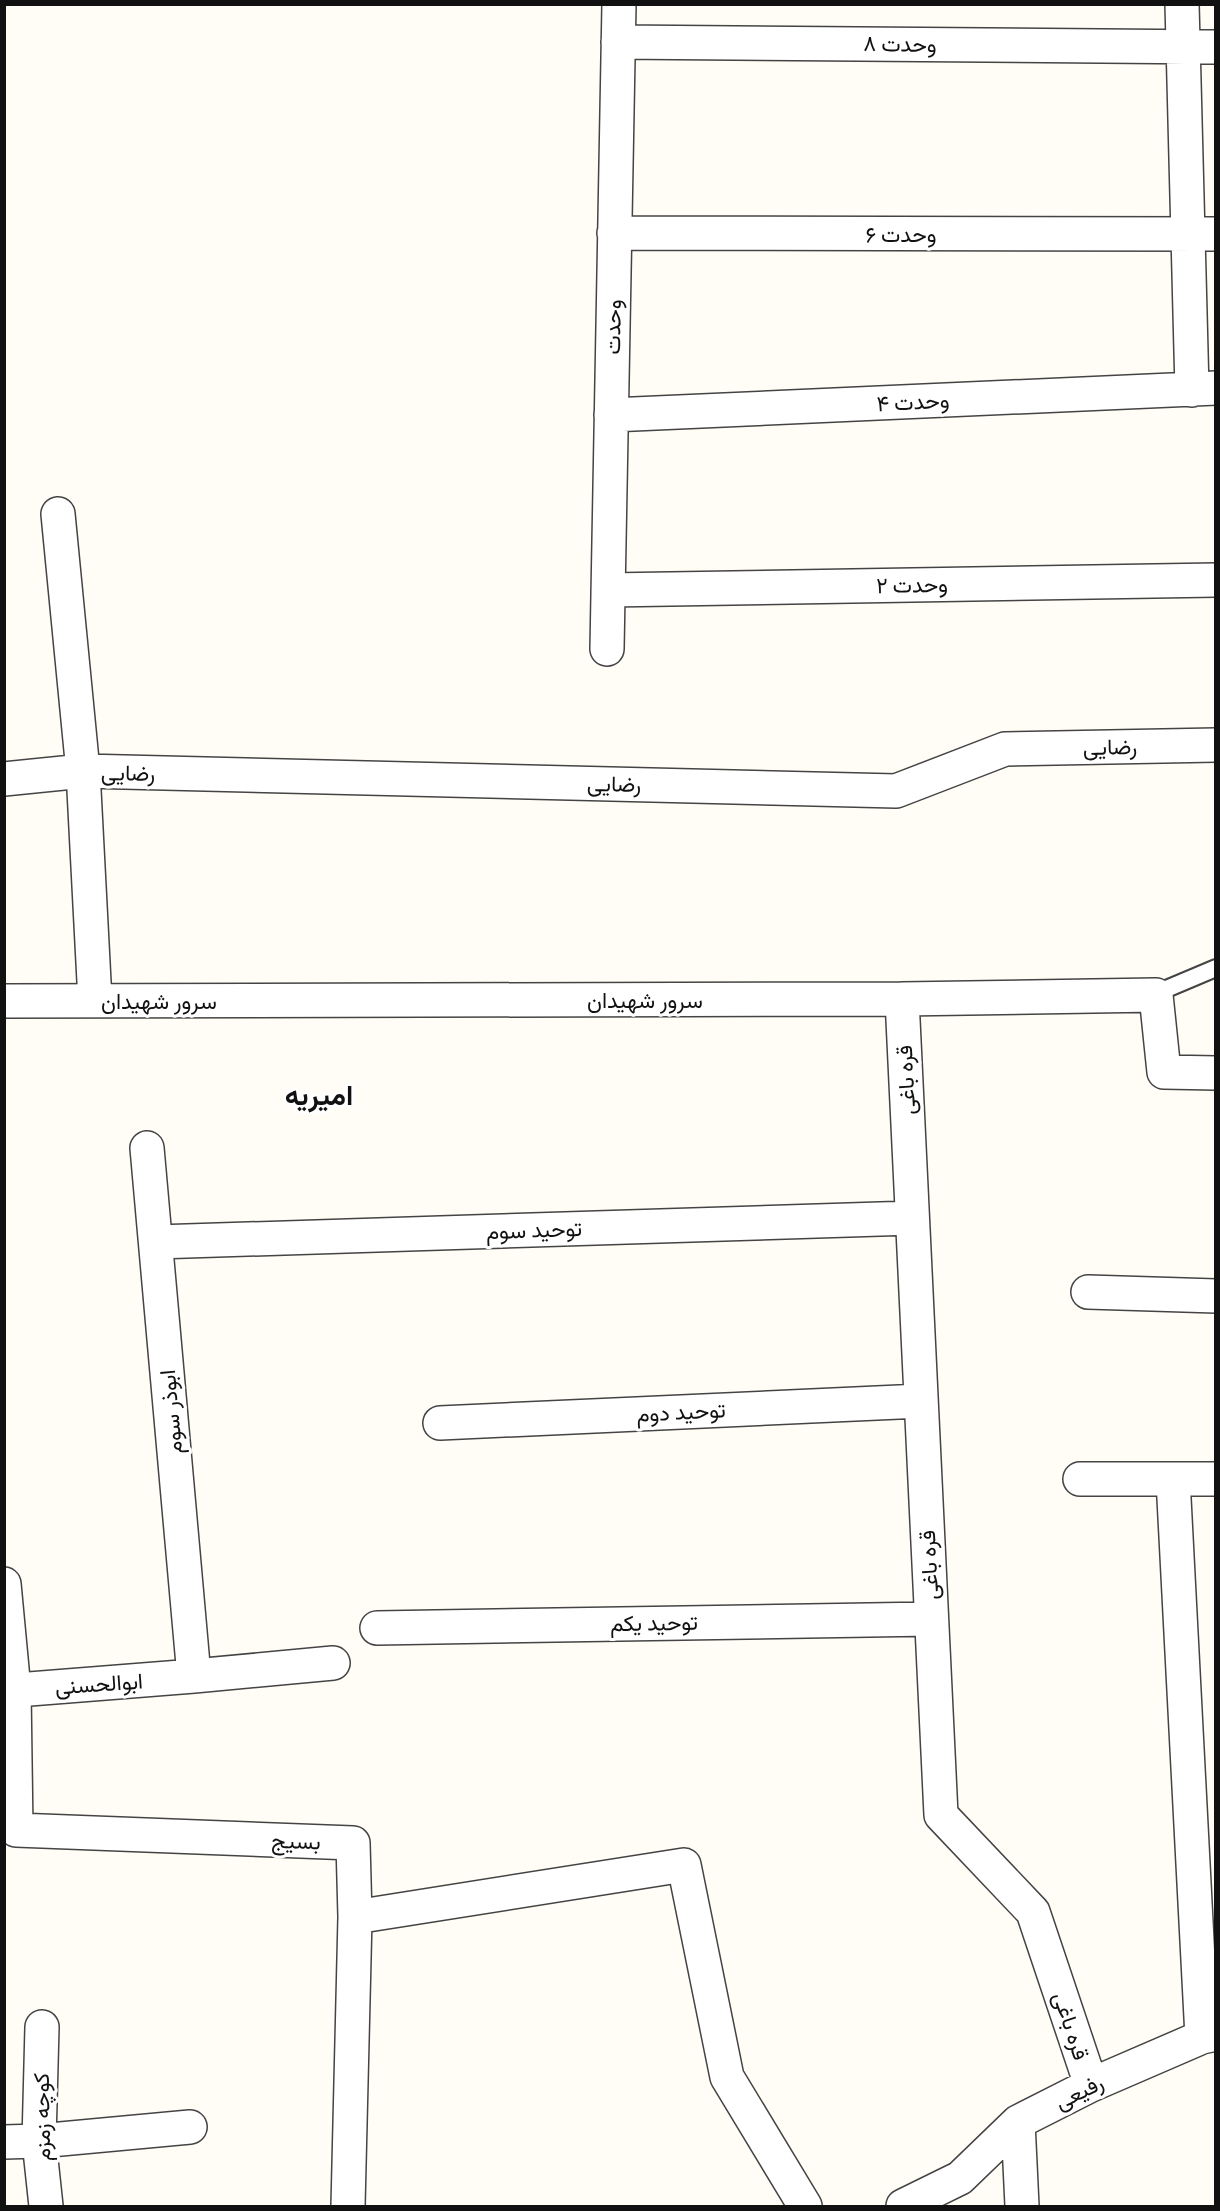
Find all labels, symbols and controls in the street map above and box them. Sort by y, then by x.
street label: وحدت ۸ [863,30,937,58]
street label: وحدت ۶ [865,221,937,248]
street label: وحدت [599,299,627,355]
street label: وحدت ۴ [876,387,950,417]
street label: وحدت ۲ [876,571,948,599]
street label: رضایی [1083,733,1137,761]
street label: رضایی [101,759,155,787]
street label: رضایی [587,770,641,798]
street label: سرور شهیدان [587,987,703,1014]
street label: سرور شهیدان [101,988,217,1015]
street label: قره باغی [891,1044,921,1116]
district label: امیریه [285,1079,353,1113]
street label: توحید سوم [485,1215,583,1246]
street label: ابوذر سوم [154,1369,189,1455]
street label: توحید دوم [636,1396,727,1429]
street label: قره باغی [914,1529,944,1601]
street label: توحید یکم [610,1609,698,1638]
street label: ابوالحسنی [54,1667,144,1701]
street label: بسیج [271,1827,321,1856]
street label: قره باغی [1047,1989,1095,2063]
street label: رفیعی [1050,2069,1108,2115]
street label: کوچه زمزم [28,2072,57,2161]

